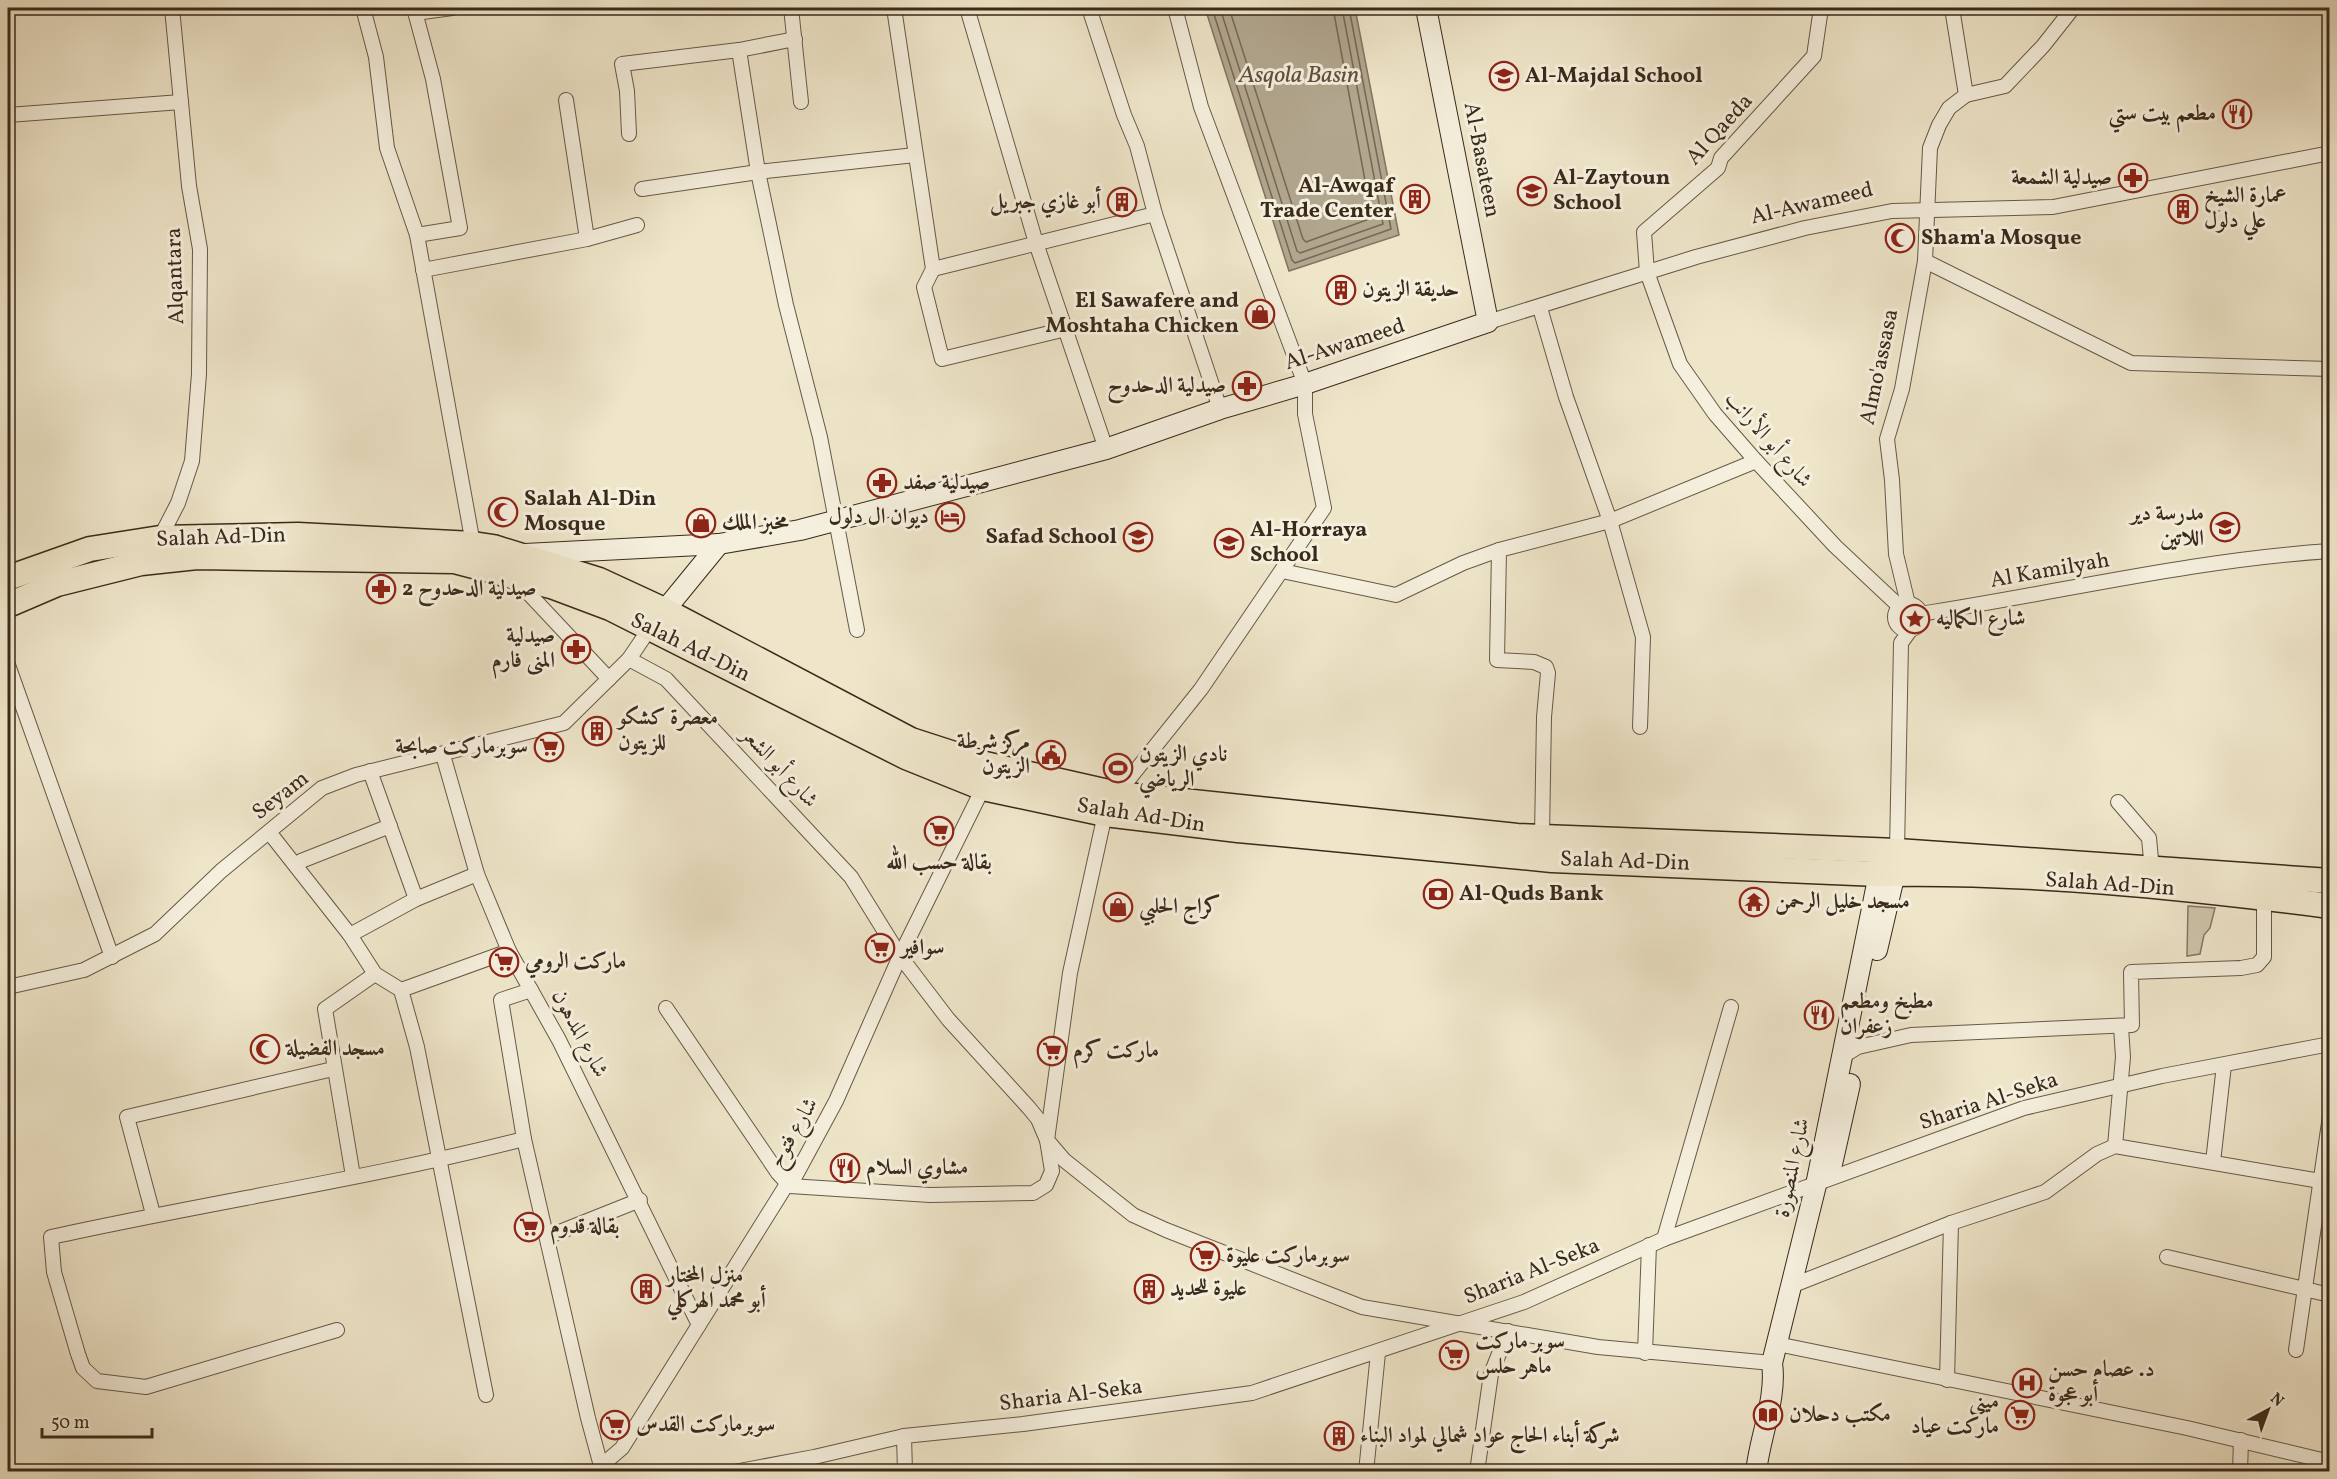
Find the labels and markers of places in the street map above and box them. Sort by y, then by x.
school or university icon: Al-Majdal School [1488,60,1520,92]
place label: Al-Majdal School [1525,61,1703,92]
restaurant icon: مطعم بيت ستي [2221,98,2253,130]
place label: مطعم بيت ستي [2109,99,2216,133]
pharmacy icon: صيدلية الشمعة [2117,162,2149,194]
place label: Al-Zaytoun School [1553,163,1670,219]
place label: صيدلية الشمعة [2011,163,2112,194]
place label: Al-Awqaf Trade Center [1260,171,1396,227]
school or university icon: Al-Zaytoun School [1516,175,1548,207]
place label: عمارة الشيخ علي دلول [2204,181,2286,241]
building icon: Al-Awqaf Trade Center [1399,183,1431,215]
place label: أبو غازي جبريل [990,185,1102,219]
building icon: أبو غازي جبريل [1106,186,1138,218]
building icon: عمارة الشيخ علي دلول [2167,193,2199,225]
mosque icon: Sham'a Mosque [1884,222,1916,254]
place label: Sham'a Mosque [1921,223,2082,254]
building icon: حديقة الزيتون [1325,274,1357,306]
place label: حديقة الزيتون [1362,275,1459,306]
place label: El Sawafere and Moshtaha Chicken [1046,286,1239,342]
shop icon: El Sawafere and Moshtaha Chicken [1244,298,1276,330]
pharmacy icon: صيدلية الدحدوح [1231,370,1263,402]
place label: صيدلية الدحدوح [1107,371,1226,404]
pharmacy icon: صيدلية صفد [866,467,898,499]
place label: صيدلية صفد [903,468,990,499]
place label: Salah Al-Din Mosque [524,484,656,540]
mosque icon: Salah Al-Din Mosque [487,496,519,528]
place label: مدرسة دير اللاتين [2129,499,2204,555]
hotel icon: ديوان ال دلول [934,501,966,533]
place label: ديوان ال دلول [829,502,929,533]
shop icon: مخبز الملك [685,507,717,539]
place label: مخبز الملك [722,508,789,539]
school or university icon: مدرسة دير اللاتين [2209,511,2241,543]
place label: Al-Horraya School [1250,515,1367,571]
school or university icon: Safad School [1122,521,1154,553]
place label: Safad School [985,522,1117,553]
school or university icon: Al-Horraya School [1213,527,1245,559]
pharmacy icon: صيدلية الدحدوح 2 [365,573,397,605]
place label: صيدلية الدحدوح 2 [402,574,537,607]
place icon: شارع الكماليه [1899,603,1931,635]
place label: شارع الكماليه [1936,604,2026,636]
place label: صيدلية المنى فارم [492,621,555,679]
pharmacy icon: صيدلية المنى فارم [560,633,592,665]
place label: معصرة كشكو للزيتون [616,703,718,759]
building icon: معصرة كشكو للزيتون [581,715,613,747]
place label: مركز شرطة الزيتون [957,727,1030,783]
supermarket icon: سوبرماركت صابحة [533,731,565,763]
place label: سوبرماركت صابحة [395,732,528,763]
public building icon: مركز شرطة الزيتون [1035,739,1067,771]
place label: نادي الزيتون الرياضي [1139,740,1227,799]
sports icon: نادي الزيتون الرياضي [1102,752,1134,784]
supermarket icon: بقالة حسب الله [923,815,955,847]
place label: بقالة حسب الله [886,844,992,879]
bank icon: Al-Quds Bank [1422,878,1454,910]
place label: Al-Quds Bank [1459,879,1604,910]
temple icon: مسجد خليل الرحمن [1738,886,1770,918]
place label: مسجد خليل الرحمن [1775,887,1910,918]
shop icon: كراج الحلبي [1102,891,1134,923]
place label: كراج الحلبي [1139,892,1220,926]
supermarket icon: سوافير [864,932,896,964]
place label: سوافير [898,933,944,964]
supermarket icon: ماركت الرومي [488,946,520,978]
place label: ماركت الرومي [524,947,626,979]
place label: مطبخ ومطعم زعفران [1840,987,1934,1043]
restaurant icon: مطبخ ومطعم زعفران [1803,999,1835,1031]
mosque icon: مسجد الفضيلة [249,1033,281,1065]
place label: مسجد الفضيلة [284,1034,385,1065]
supermarket icon: ماركت كرم [1036,1035,1068,1067]
place label: ماركت كرم [1073,1036,1159,1069]
restaurant icon: مشاوي السلام [829,1152,861,1184]
place label: مشاوي السلام [866,1153,968,1186]
supermarket icon: بقالة قدوم [513,1211,545,1243]
place label: بقالة قدوم [550,1212,620,1245]
supermarket icon: سوبرماركت عليوة [1189,1240,1221,1272]
place label: سوبرماركت عليوة [1226,1241,1350,1272]
place label: منزل المختار أبو محمد الهركلي [664,1261,767,1321]
building icon: منزل المختار أبو محمد الهركلي [630,1273,662,1305]
building icon: عليوة للحديد [1133,1273,1165,1305]
place label: عليوة للحديد [1170,1274,1247,1305]
place label: سوبر ماركت ماهر حلس [1475,1327,1565,1383]
supermarket icon: سوبر ماركت ماهر حلس [1438,1339,1470,1371]
place label: د. عصام حسن أبو عجوة [2048,1355,2155,1411]
hospital icon: د. عصام حسن أبو عجوة [2011,1367,2043,1399]
place label: ميني ماركت عياد [1911,1387,1999,1443]
library icon: مكتب دحلان [1752,1399,1784,1431]
supermarket icon: ميني ماركت عياد [2004,1399,2036,1431]
place label: مكتب دحلان [1789,1400,1891,1431]
supermarket icon: سوبرماركت القدس [599,1409,631,1441]
place label: سوبرماركت القدس [636,1410,775,1441]
place label: شركة أبناء الحاج عواد شمالي لمواد البناء [1360,1419,1620,1454]
building icon: شركة أبناء الحاج عواد شمالي لمواد البناء [1323,1420,1355,1452]

